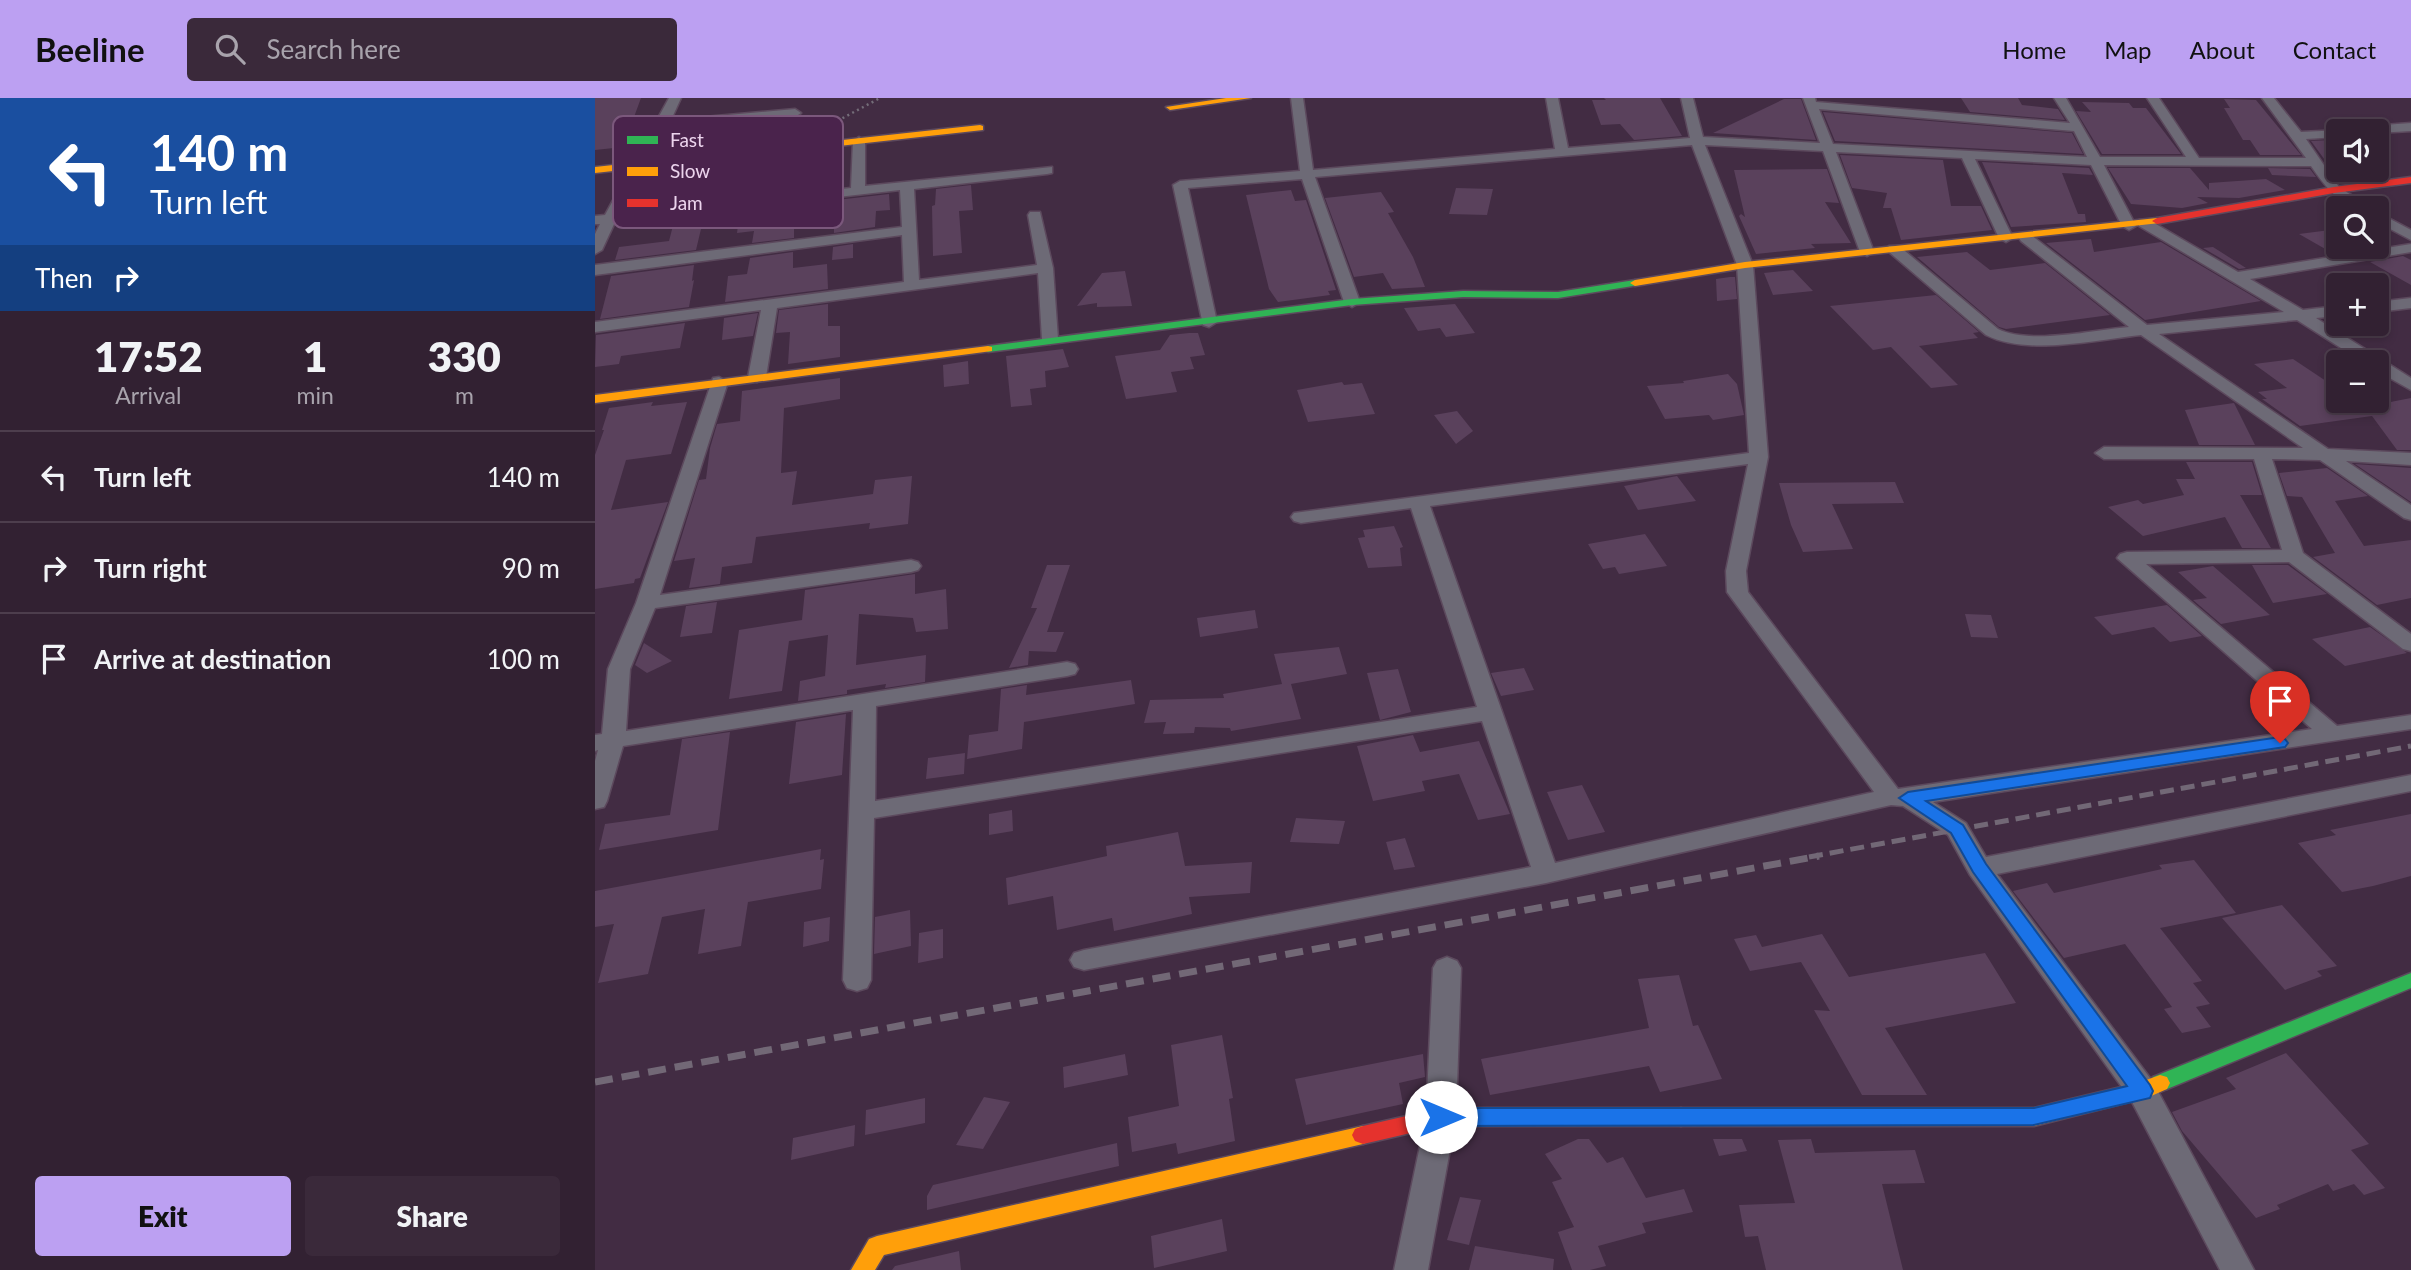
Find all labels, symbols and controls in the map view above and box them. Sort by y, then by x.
search box [187,18,677,81]
text: Beeline [35,29,145,69]
icon: search [211,30,249,68]
text: Search here [267,33,401,65]
text: Home [2002,35,2066,64]
text: Map [2104,35,2152,64]
text: About [2190,35,2255,64]
text: Contact [2293,35,2376,64]
legend [613,116,843,228]
map controls [2326,119,2389,413]
button: sound [2326,119,2389,182]
text: 140 m [150,123,288,181]
icon: left [35,126,126,217]
text: Fast [670,128,704,151]
text: Slow [670,159,710,182]
text: Turn left [150,182,267,221]
text: Jam [670,191,703,214]
button: search [2326,196,2389,259]
icon: right [107,259,145,297]
text: Then [35,262,93,294]
button: + [2326,273,2389,336]
text: 17:52 [94,331,203,381]
text: 1 [303,331,327,381]
text: 330 [428,331,501,381]
button: − [2326,350,2389,413]
text: Arrival [115,381,181,409]
text: min [297,381,334,409]
text: m [455,381,474,409]
icon: left [35,458,73,496]
text: Turn left [94,461,191,493]
text: 140 m [487,461,560,493]
icon: right [35,549,73,587]
text: Turn right [94,552,207,584]
text: 90 m [502,552,560,584]
icon: arrive [35,640,73,678]
text: Arrive at destination [94,643,331,675]
text: 100 m [487,643,560,675]
pin [2250,671,2310,743]
icon: arrive [2261,682,2299,720]
position arrow [1404,1080,1478,1154]
button: Exit [35,1176,291,1256]
button: Share [305,1176,560,1256]

